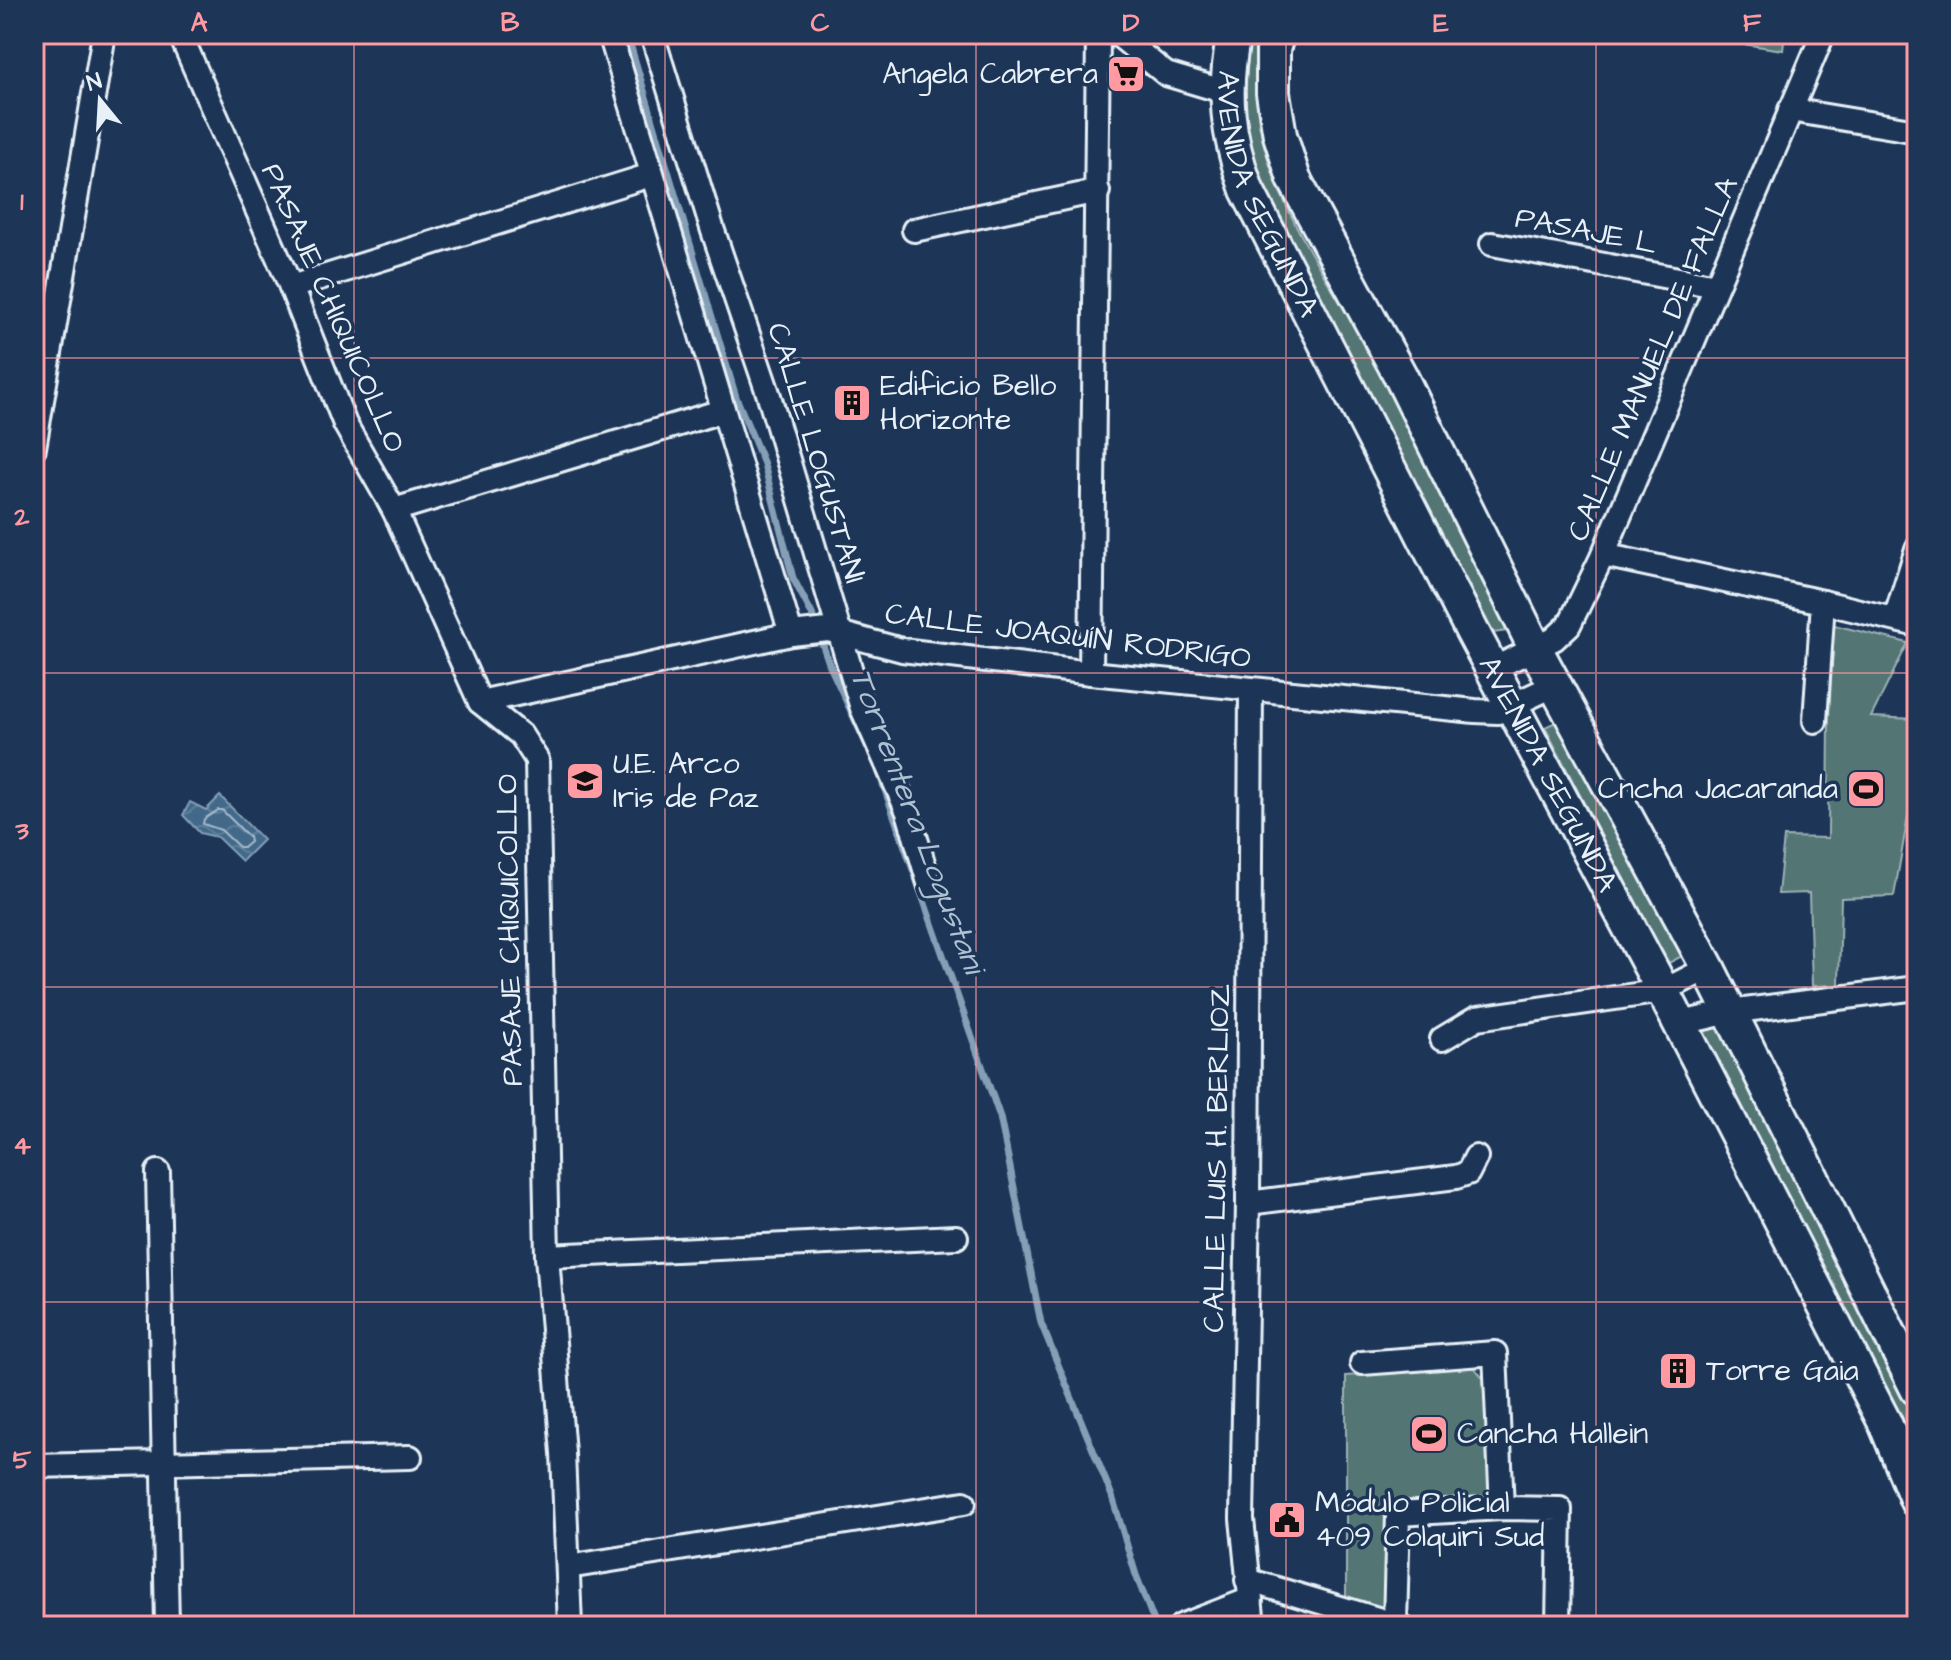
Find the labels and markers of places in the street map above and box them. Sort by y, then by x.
place label: Angela Cabrera [882,53,1098,96]
supermarket icon: Angela Cabrera [1105,53,1147,95]
place label: Edificio Bello Horizonte [880,365,1056,441]
building icon: Edificio Bello Horizonte [831,382,873,424]
place label: U.E. Arco Iris de Paz [613,743,759,819]
school or university icon: U.E. Arco Iris de Paz [564,760,606,802]
place label: Cncha Jacaranda [1598,768,1838,810]
sports icon: Cncha Jacaranda [1845,768,1887,810]
building icon: Torre Gaia [1657,1350,1699,1392]
place label: Torre Gaia [1706,1350,1859,1392]
sports icon: Cancha Hallein [1408,1413,1450,1455]
place label: Cancha Hallein [1457,1413,1648,1455]
place label: Módulo Policial 409 Colquiri Sud [1315,1482,1544,1558]
public building icon: Módulo Policial 409 Colquiri Sud [1266,1499,1308,1541]

